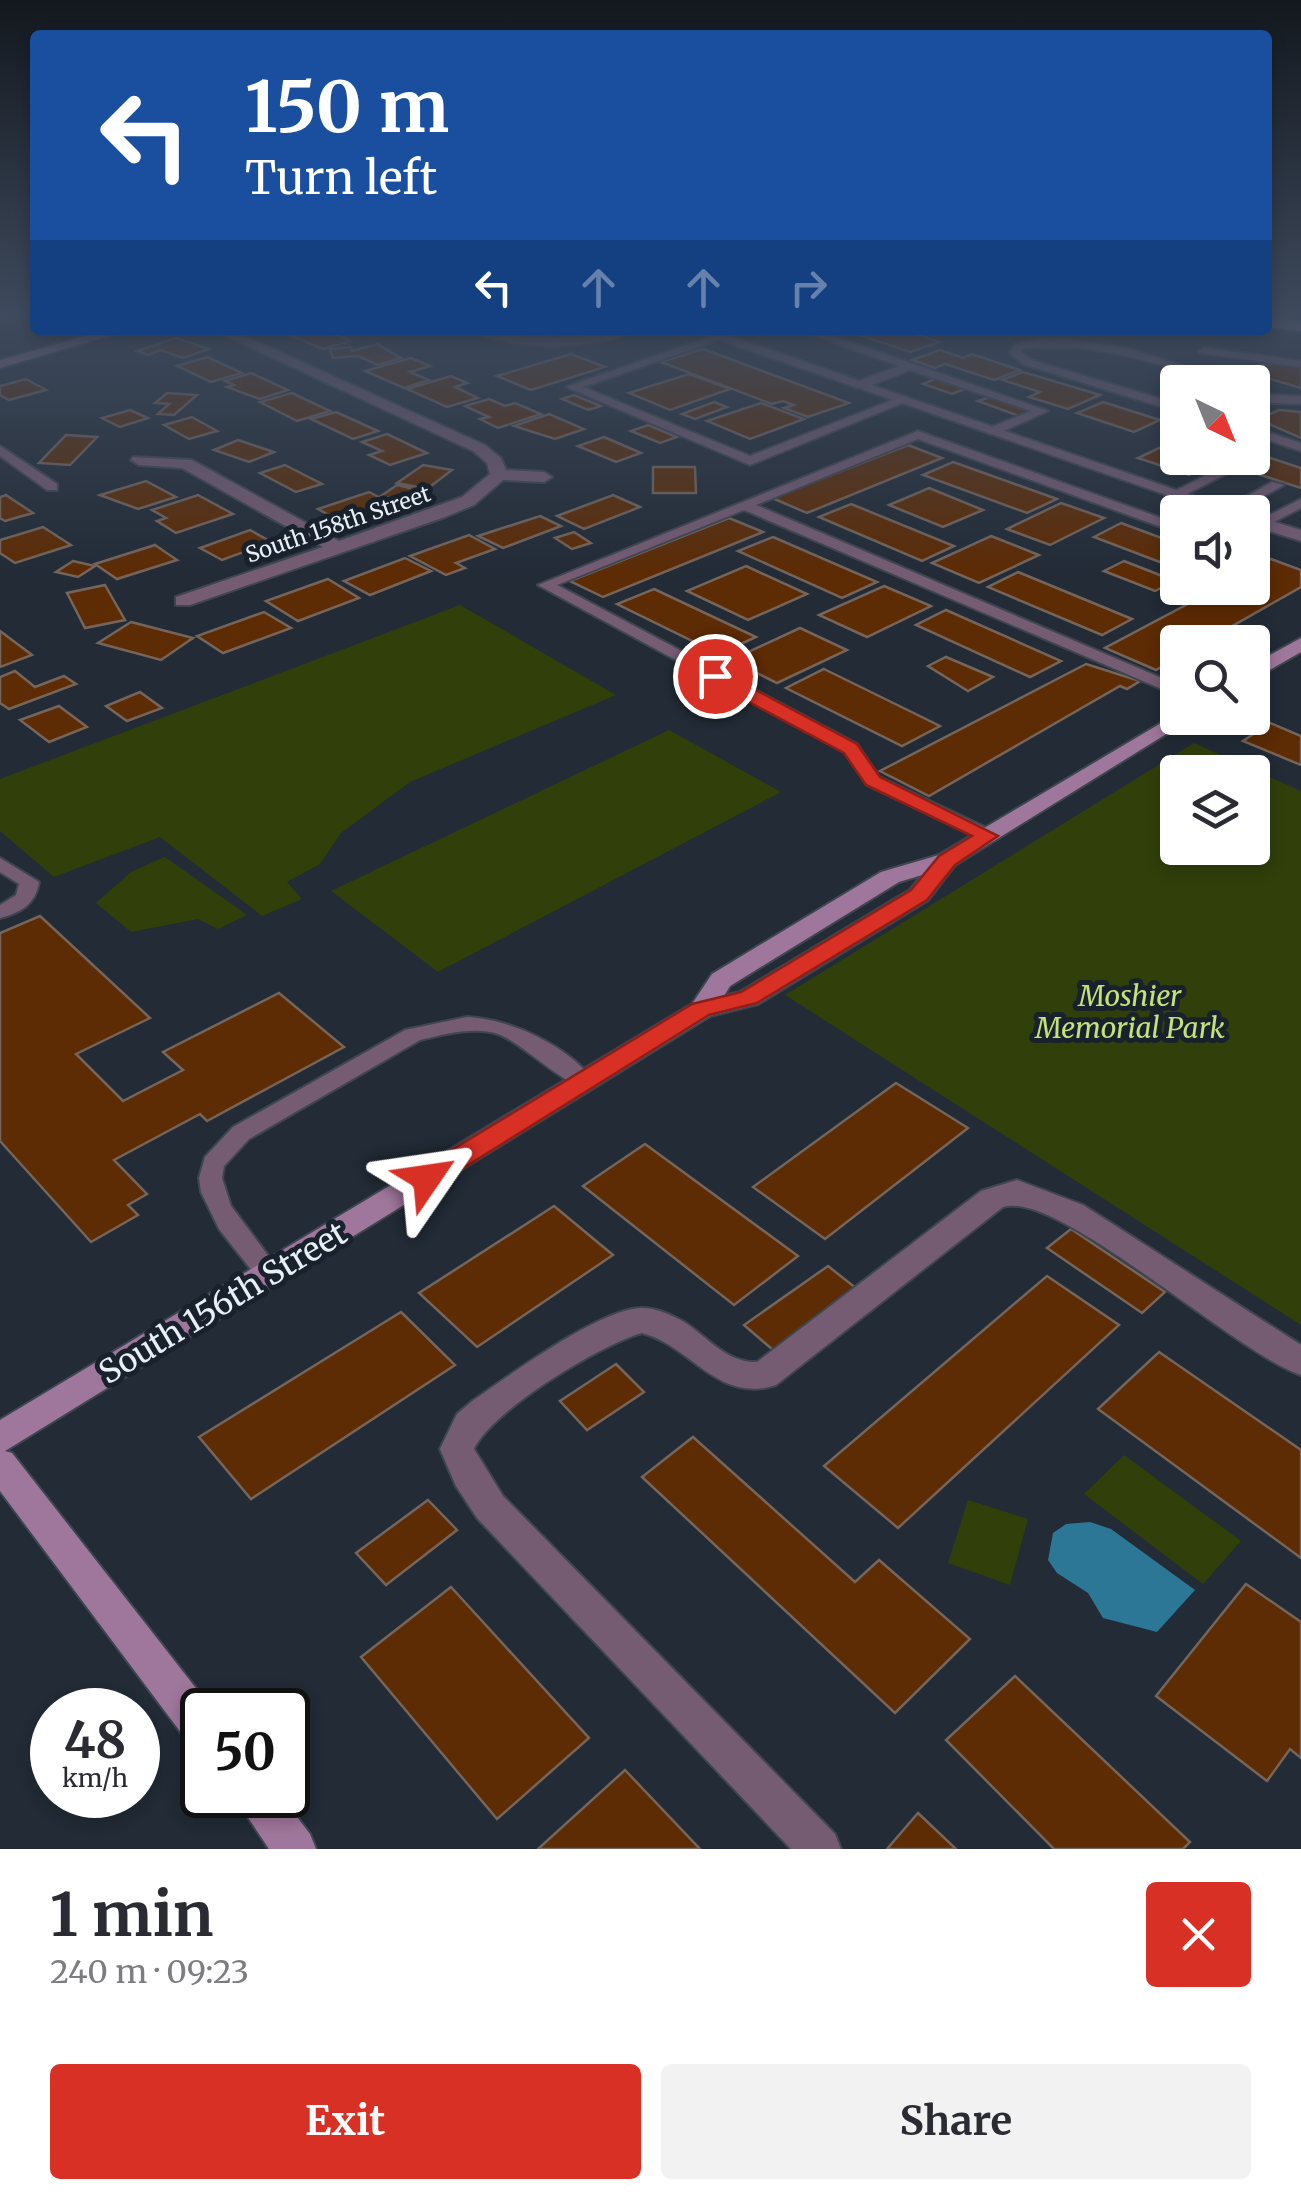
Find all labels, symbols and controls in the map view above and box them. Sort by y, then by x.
text: 150 m [245,63,449,151]
icon: left [80,70,210,200]
text: Turn left [245,150,437,206]
icon: left [466,260,521,315]
icon: ahead [571,260,626,315]
icon: ahead [676,260,731,315]
icon: right [781,260,836,315]
north arrow [1160,365,1270,475]
map controls [1160,365,1270,865]
street label: South 158th Street [242,479,435,569]
button: sound [1160,495,1270,605]
button: search [1160,625,1270,735]
pin [673,634,758,719]
icon: arrive [688,649,743,704]
button: layers [1160,755,1270,865]
park label: Moshier Memorial Park [1034,978,1225,1046]
position arrow [375,1126,479,1230]
street label: South 156th Street [92,1213,355,1393]
speed limit sign: 50 [180,1688,310,1818]
text: 48 [64,1709,126,1772]
text: km/h [62,1762,128,1794]
text: 1 min [50,1877,213,1952]
button: close [1146,1882,1251,1987]
text: 240 m · 09:23 [50,1952,249,1992]
button: Exit [50,2064,641,2179]
button: Share [661,2064,1251,2179]

